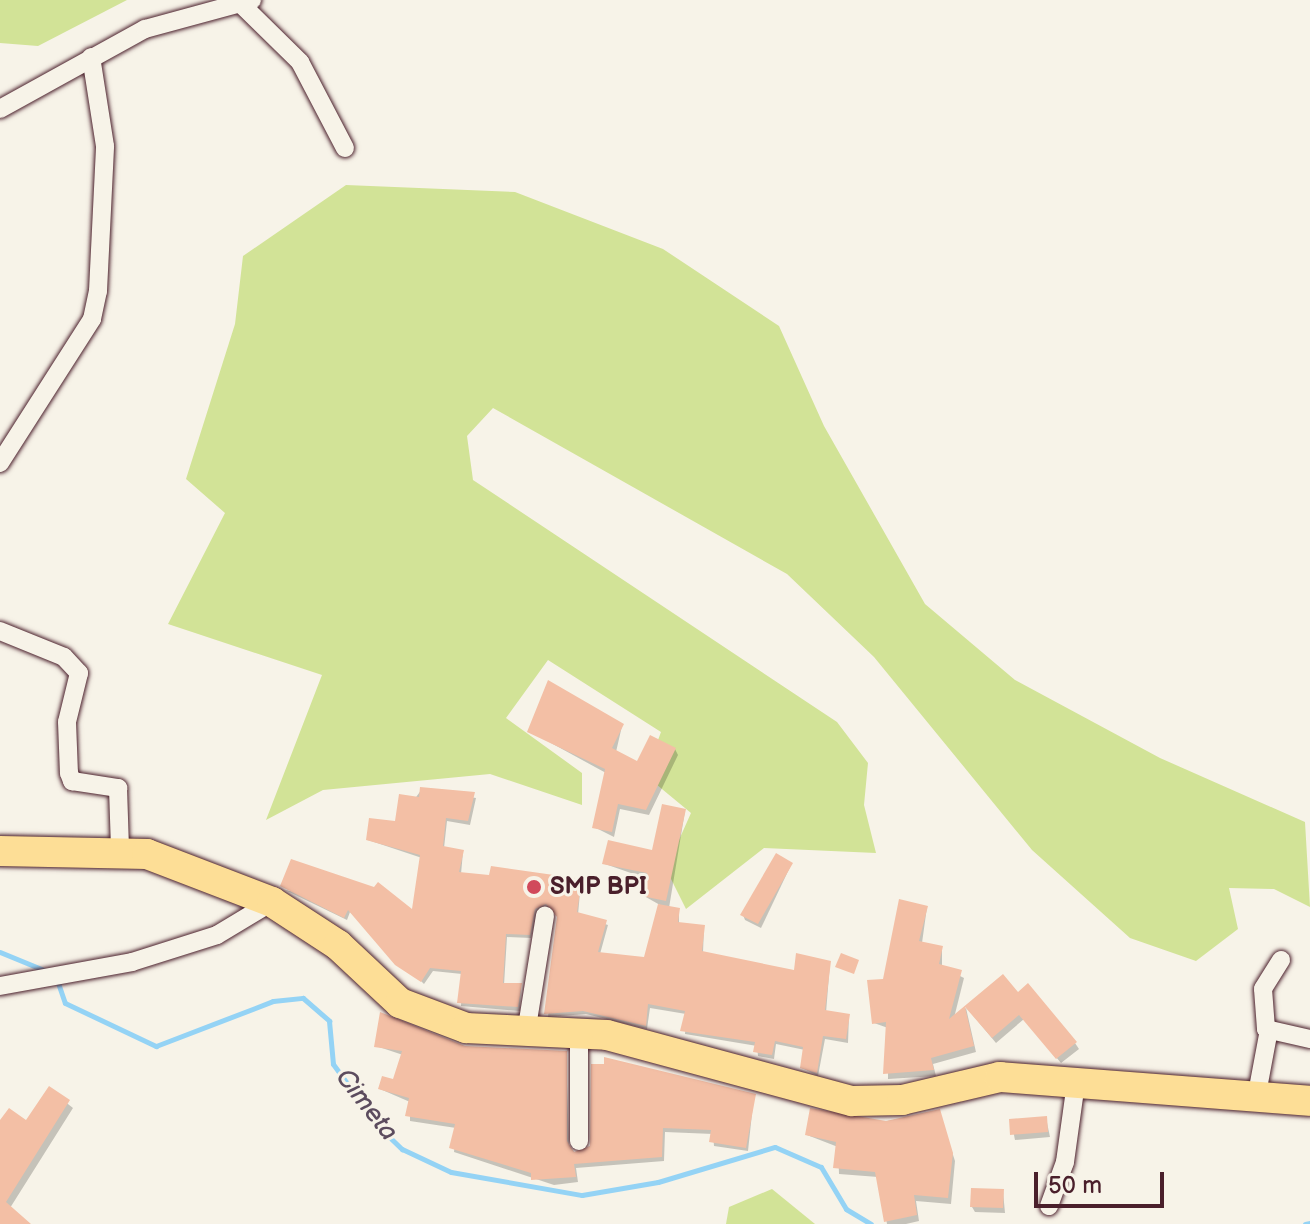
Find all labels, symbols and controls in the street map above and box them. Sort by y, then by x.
place label: SMP BPI [550,873,647,901]
marker: SMP BPI [525,878,543,896]
water label: Cimeta [328,1063,404,1147]
scale bar [1038,1156,1168,1206]
text: 50 m [1048,1171,1102,1200]

